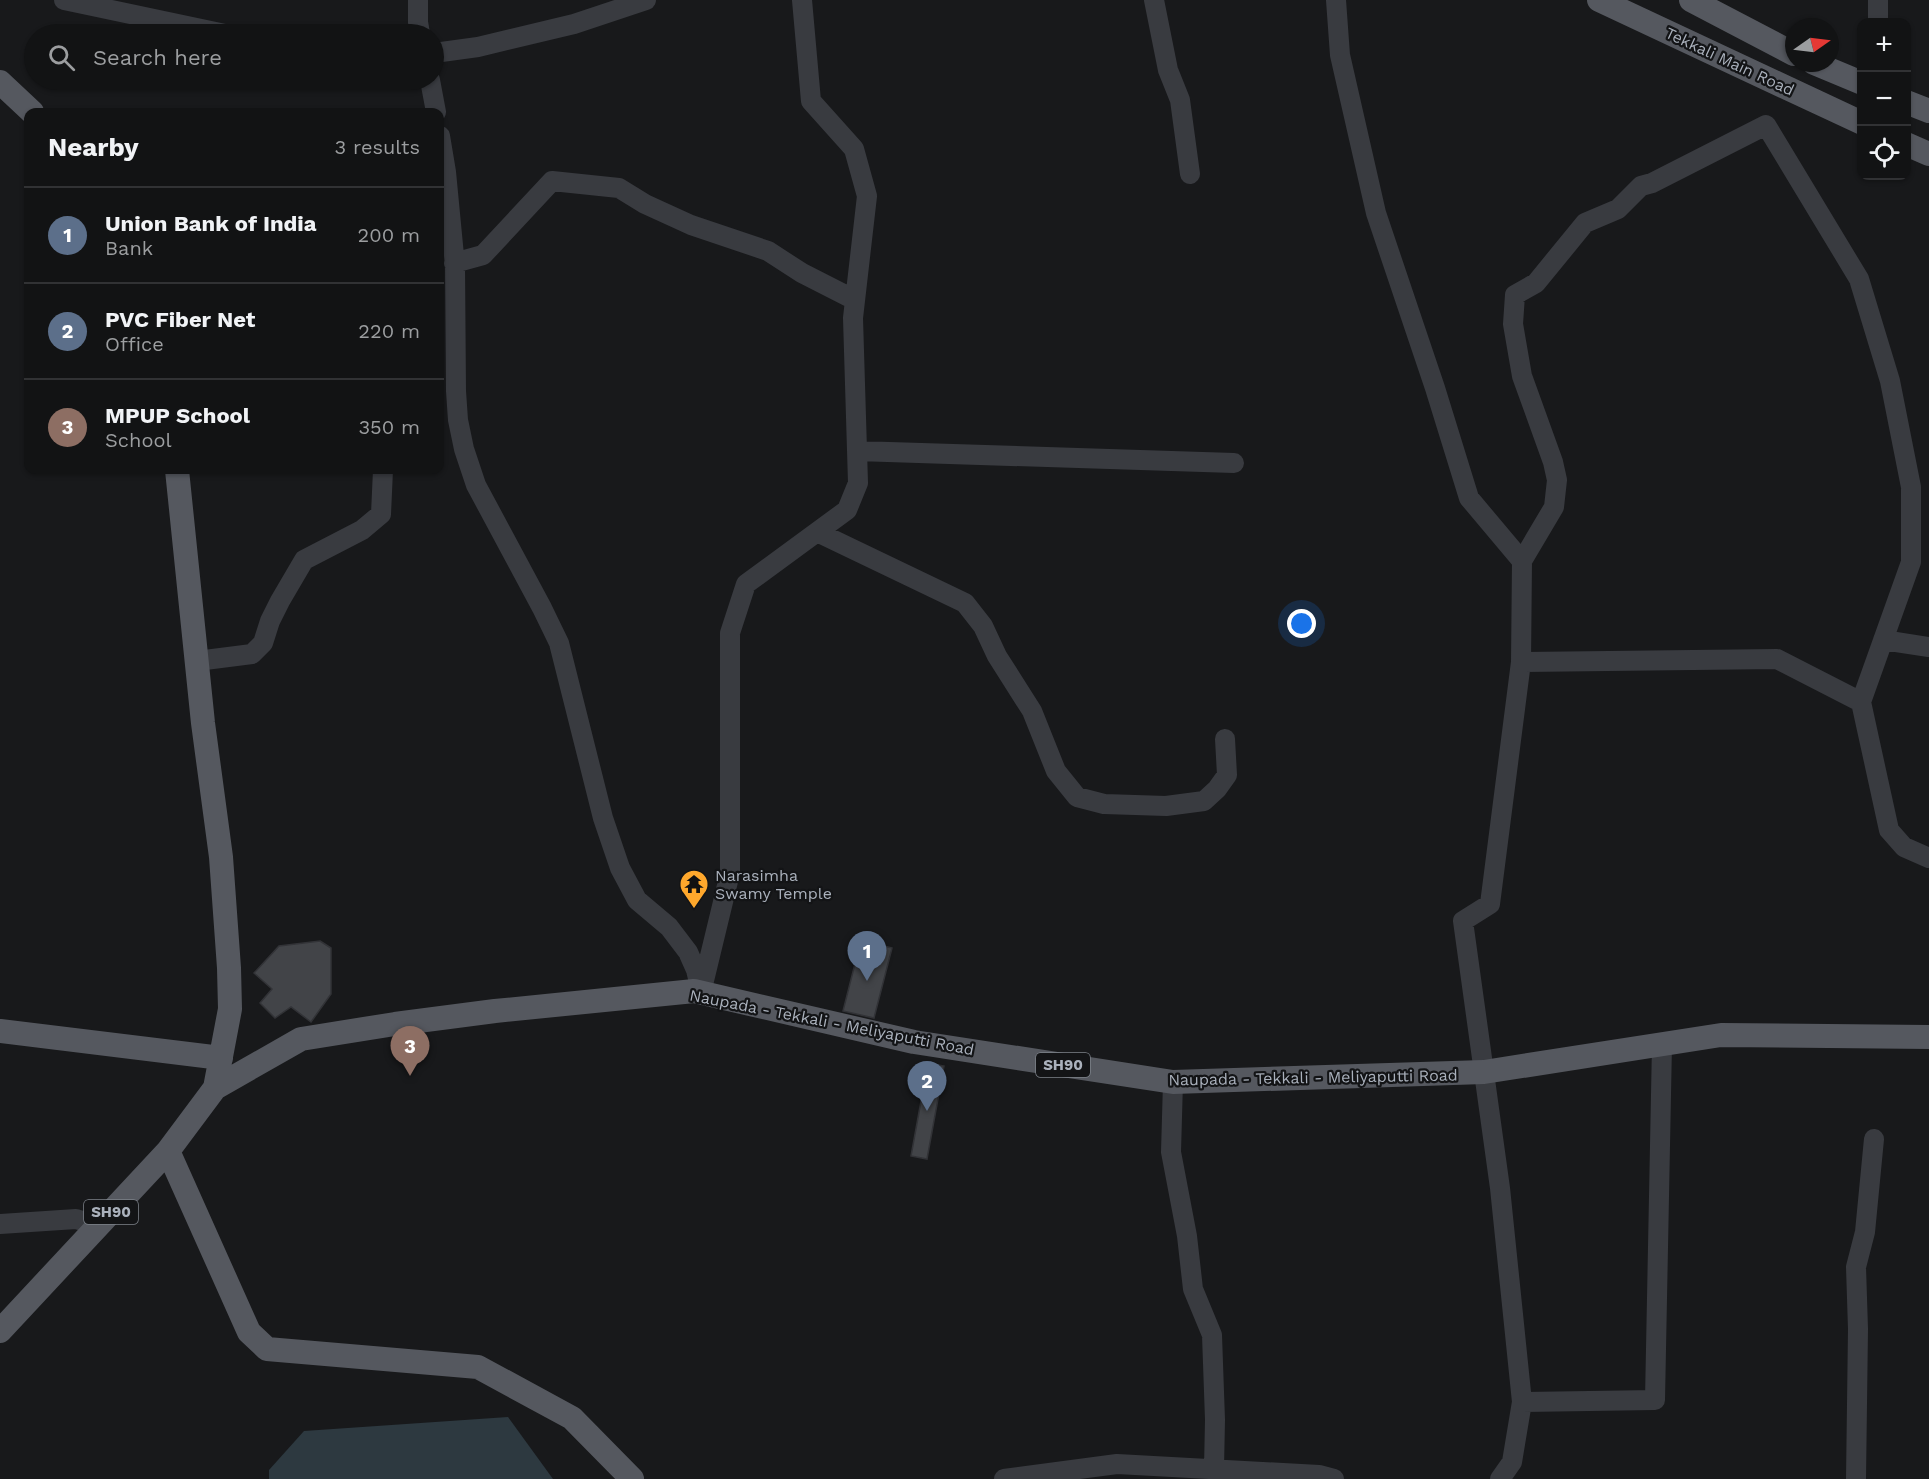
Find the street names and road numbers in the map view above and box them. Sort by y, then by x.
street label: Tekkali Main Road [1662,23,1797,100]
street label: Naupada - Tekkali - Meliyaputti Road [688,986,976,1059]
road number: SH90 [1036,1053,1090,1077]
street label: Naupada - Tekkali - Meliyaputti Road [1168,1065,1458,1090]
road number: SH90 [84,1200,138,1224]

